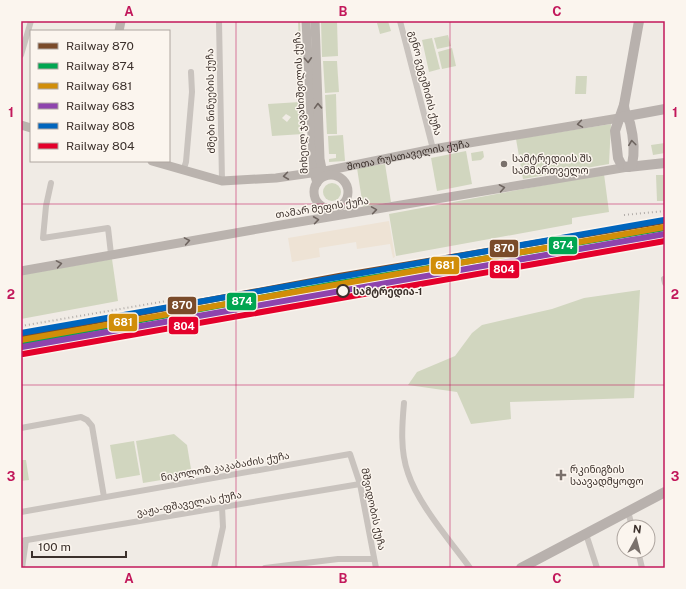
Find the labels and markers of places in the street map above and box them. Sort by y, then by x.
place label: სამტრედიის შს სამმართველო [512,152,592,177]
marker: სამტრედიის შს სამმართველო [499,159,509,169]
marker: სამტრედია-1 [336,284,350,298]
place label: სამტრედია-1 [353,285,422,298]
place label: რკინიგზის საავადმყოფო [570,463,643,488]
marker: რკინიგზის საავადმყოფო [555,469,567,481]

